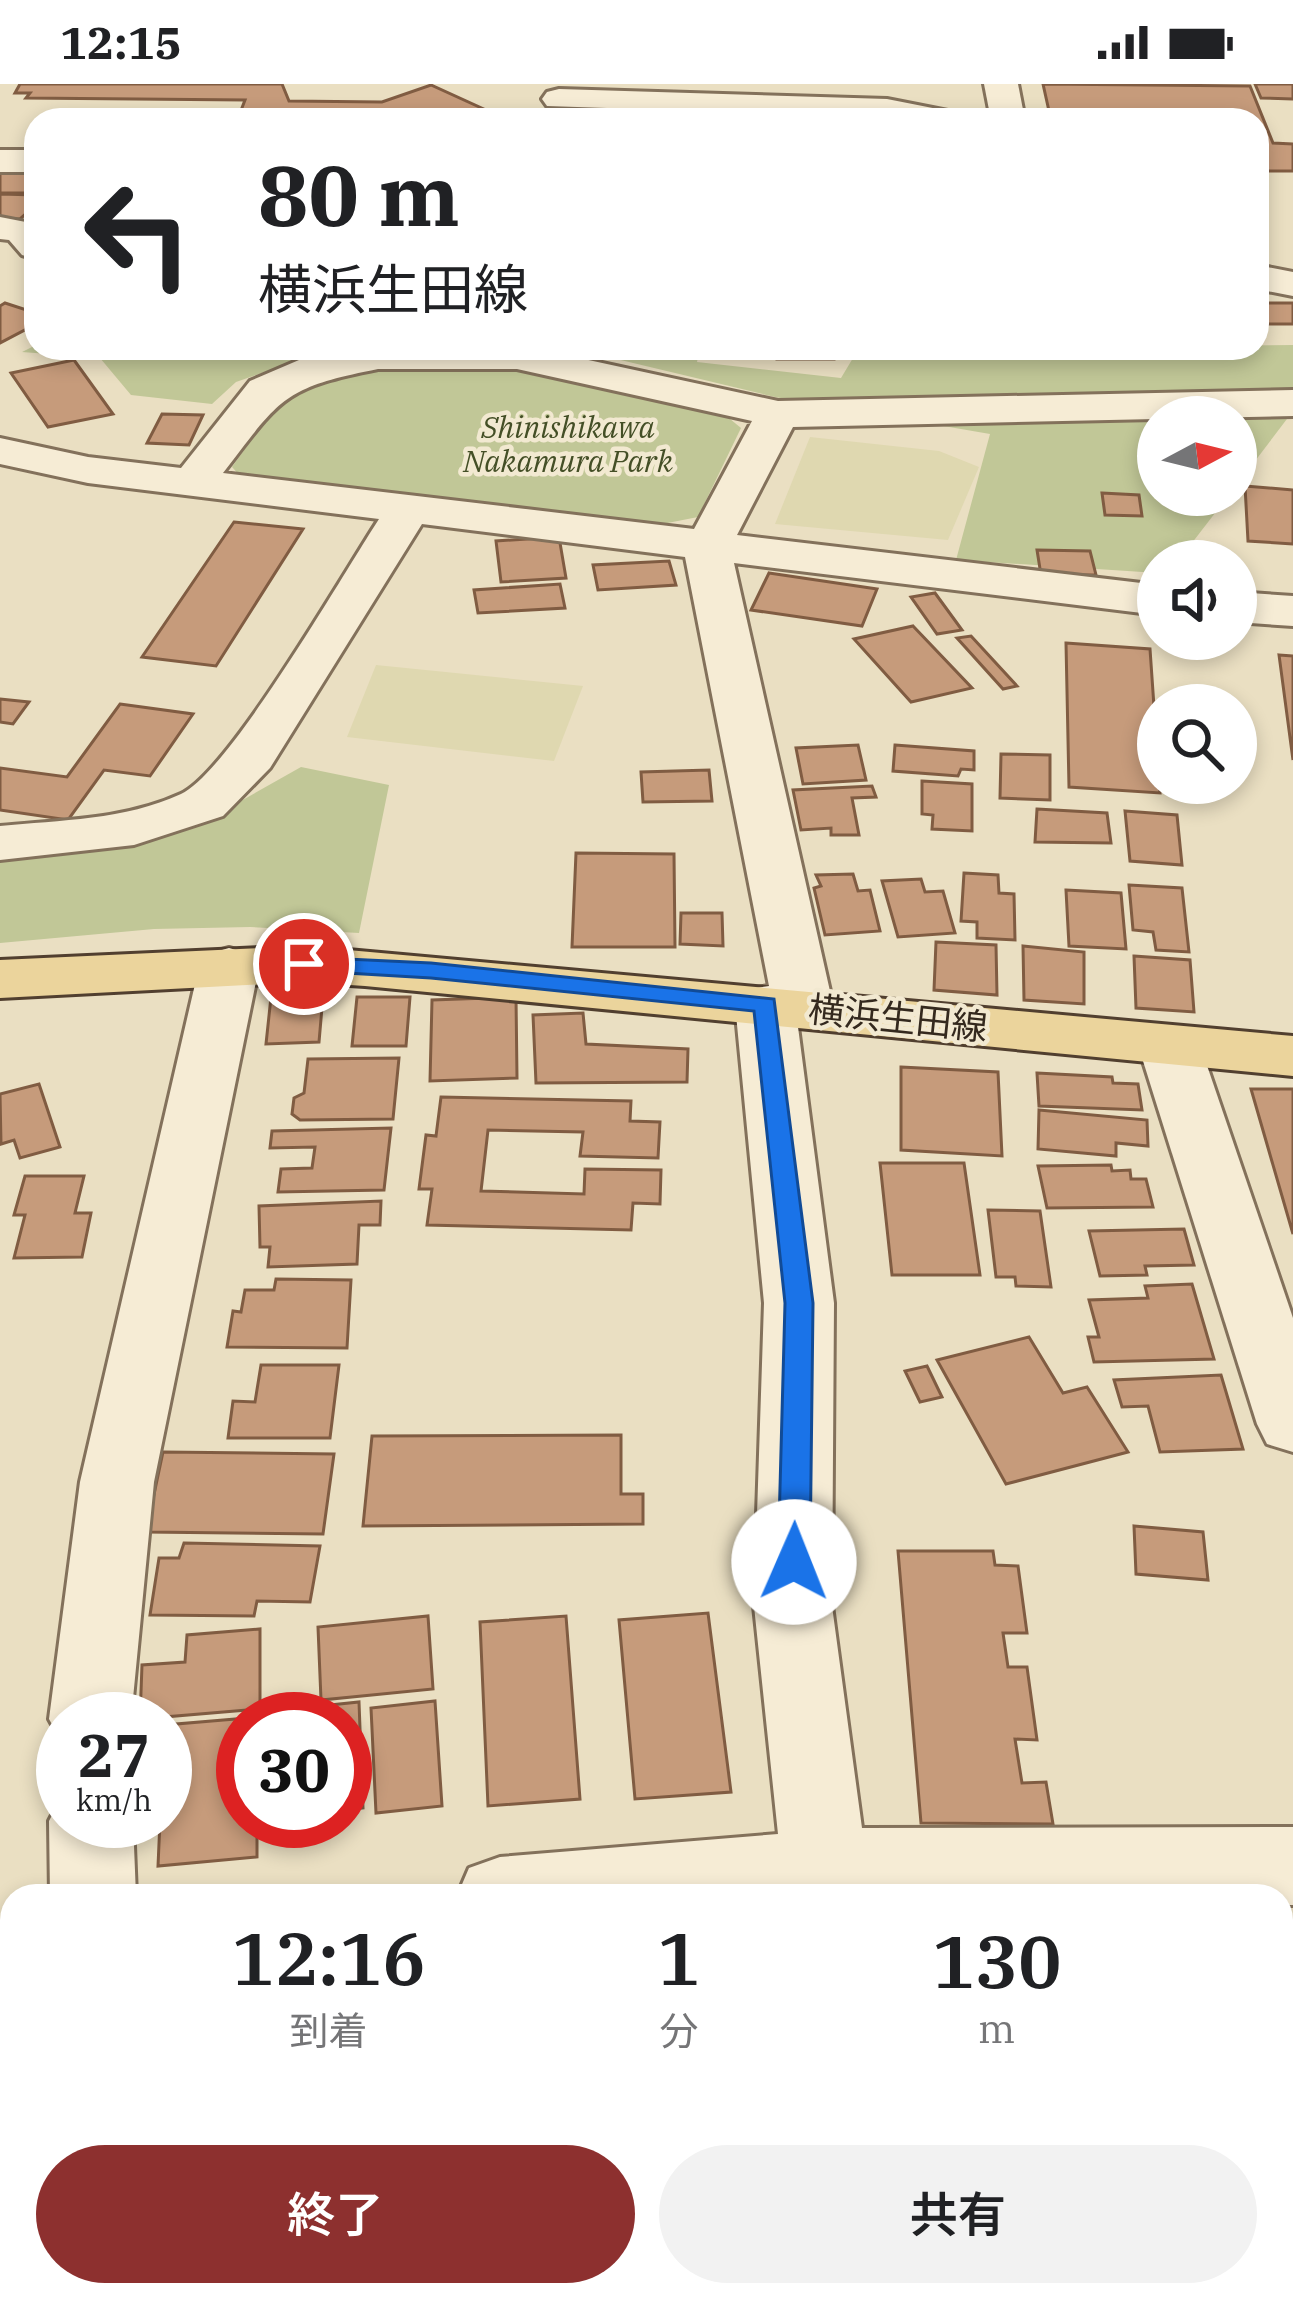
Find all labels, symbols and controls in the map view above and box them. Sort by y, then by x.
text: 12:15 [60,13,182,71]
text: 80 m [258,140,460,249]
icon: left [60,156,216,312]
text: 横浜生田線 [258,254,528,324]
north arrow [1137,396,1257,516]
map controls [1137,396,1257,804]
park label: Shinishikawa Nakamura Park [462,407,673,480]
button: sound [1137,540,1257,660]
button: search [1137,684,1257,804]
pin [253,913,355,1015]
icon: arrive [271,931,337,997]
street label: 横浜生田線 [806,985,990,1050]
position arrow [731,1499,857,1625]
speed limit sign: 30 [216,1692,372,1848]
text: 27 [78,1715,150,1794]
text: km/h [76,1780,152,1819]
text: 12:16 [231,1911,426,2005]
text: 1 [657,1911,700,2005]
text: 130 [932,1914,1061,2008]
text: m [978,2003,1015,2054]
text: 到着 [290,2005,368,2056]
text: 分 [659,2005,698,2056]
button: 終了 [36,2145,635,2283]
button: 共有 [659,2145,1257,2283]

